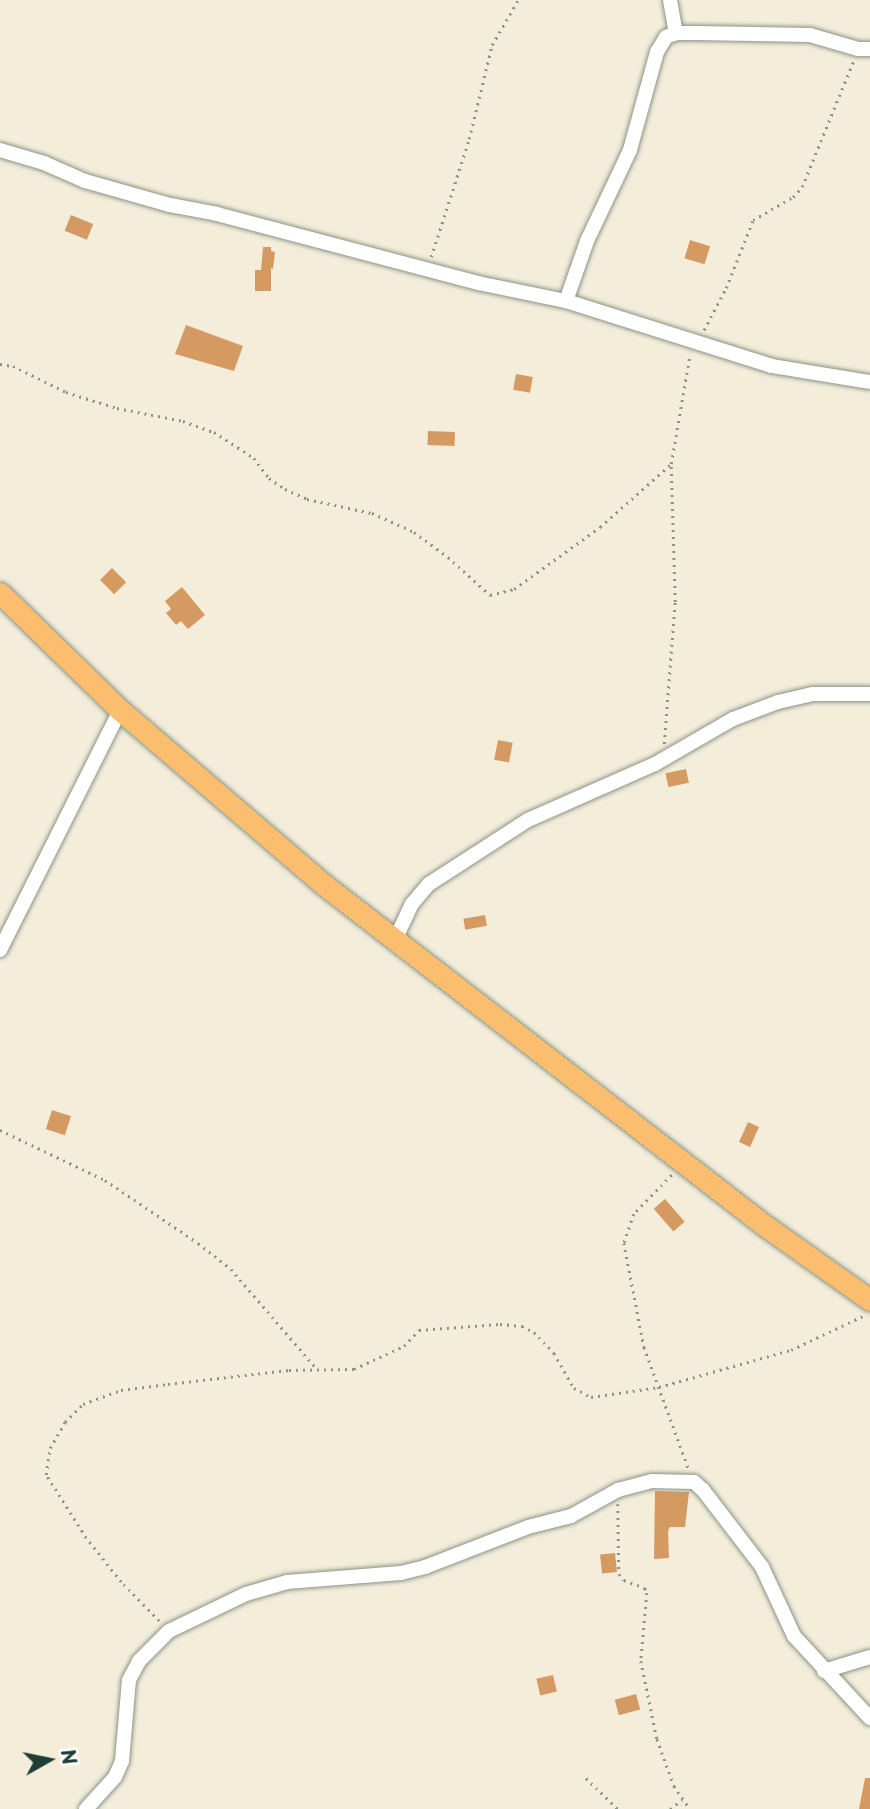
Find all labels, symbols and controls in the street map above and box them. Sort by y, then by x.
north arrow [14,1725,84,1795]
text: N [55,1747,85,1766]

